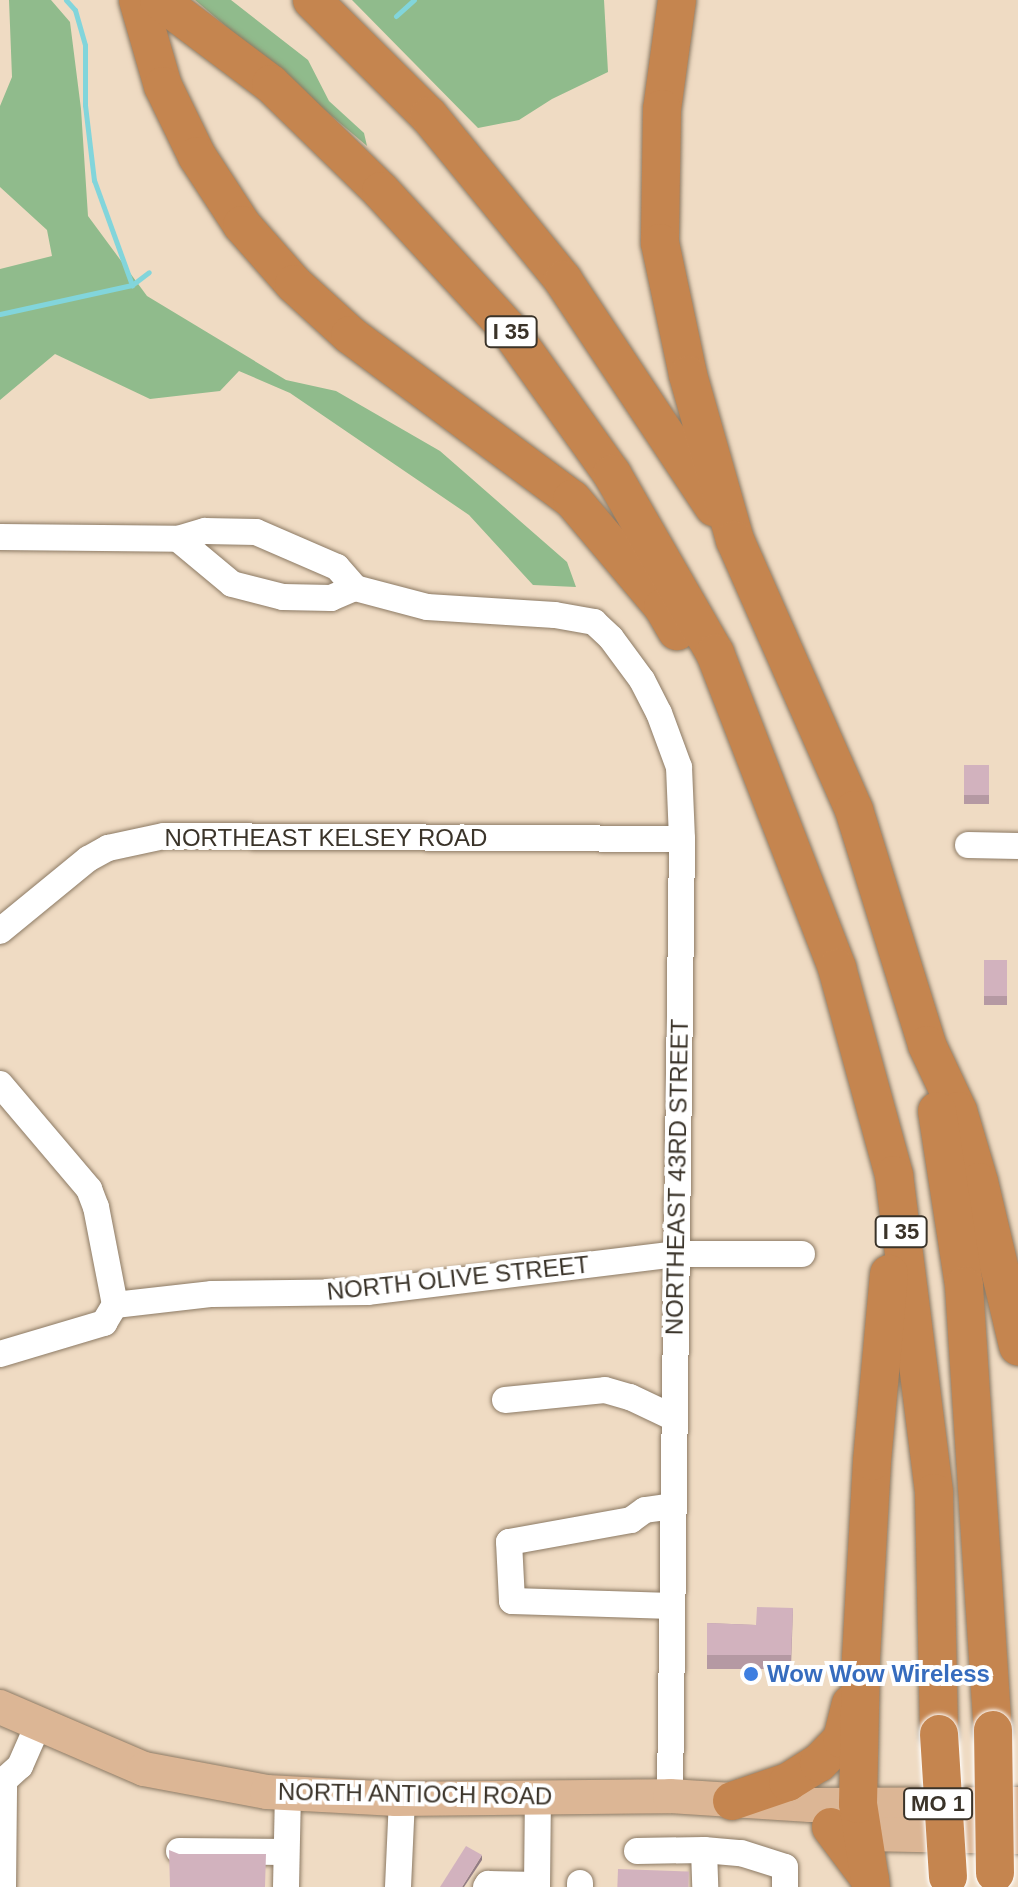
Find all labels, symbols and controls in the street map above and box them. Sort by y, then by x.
road number: I 35 [483,314,539,350]
street label: NORTHEAST KELSEY ROAD [164,824,488,852]
street label: NORTHEAST 43RD STREET [660,1018,694,1336]
road number: I 35 [873,1214,929,1250]
street label: NORTH OLIVE STREET [325,1250,591,1306]
place label: Wow Wow Wireless [767,1660,990,1688]
marker: Wow Wow Wireless [742,1665,760,1683]
street label: NORTH ANTIOCH ROAD [277,1777,553,1811]
road number: MO 1 [902,1786,974,1822]

